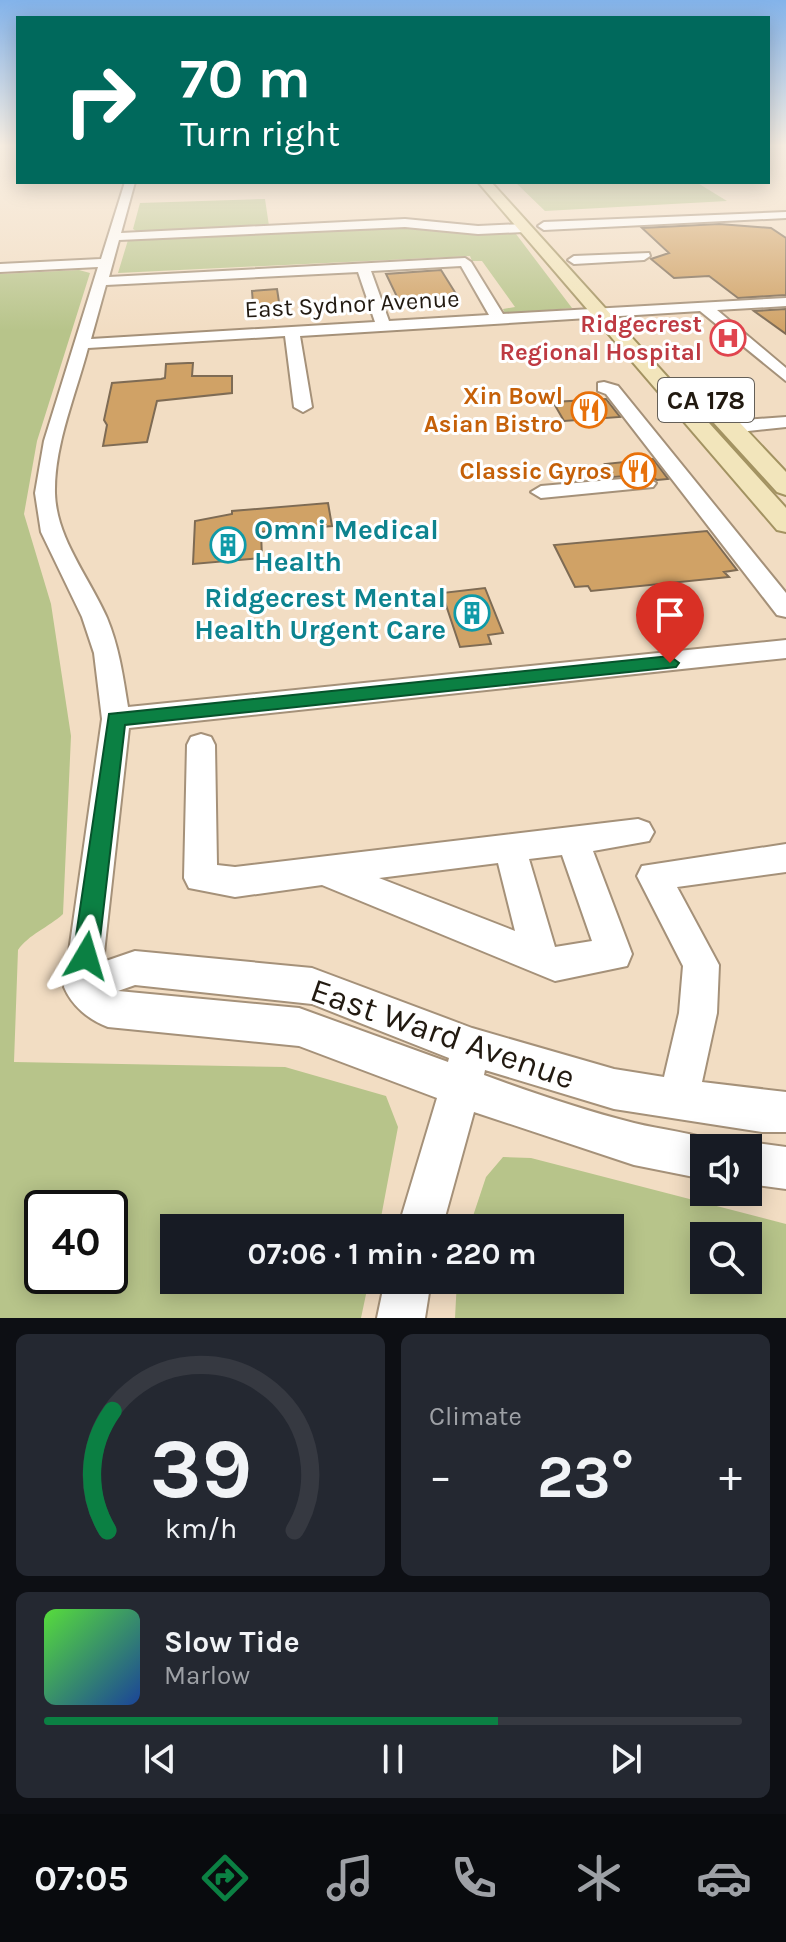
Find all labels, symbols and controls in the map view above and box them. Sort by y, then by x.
text: 70 m [180,46,311,111]
icon: right [48,48,152,152]
text: Turn right [180,113,340,155]
street label: East Sydnor Avenue [244,284,460,324]
place label: Ridgecrest Regional Hospital [500,310,702,366]
hospital icon: Ridgecrest Regional Hospital [709,319,747,357]
road number: CA 178 [658,378,754,422]
place label: Xin Bowl Asian Bistro [424,382,563,438]
restaurant icon: Xin Bowl Asian Bistro [570,391,608,429]
restaurant icon: Classic Gyros [619,452,657,490]
place label: Classic Gyros [459,457,612,485]
place label: Omni Medical Health [254,513,439,578]
building icon: Omni Medical Health [209,526,247,564]
place label: Ridgecrest Mental Health Urgent Care [194,581,446,646]
pin [636,581,704,663]
icon: arrive [648,593,692,637]
building icon: Ridgecrest Mental Health Urgent Care [453,594,491,632]
position arrow [44,914,128,998]
street label: East Ward Avenue [305,970,580,1098]
map controls [690,1134,762,1294]
button: sound [690,1134,762,1206]
speed limit sign: 40 [24,1190,128,1294]
button: search [690,1222,762,1294]
text: 07:06 · 1 min · 220 m [247,1236,537,1272]
text: Climate [429,1401,522,1432]
text: 39 [149,1421,252,1518]
text: 23° [537,1442,634,1512]
text: − [429,1451,452,1502]
text: + [719,1451,742,1502]
text: km/h [164,1512,237,1545]
text: Slow Tide [164,1624,300,1660]
text: Marlow [164,1660,250,1691]
icon: previous [138,1737,182,1781]
icon: pause [371,1737,415,1781]
icon: next [604,1737,648,1781]
icon: directions [197,1850,253,1906]
icon: music [322,1850,378,1906]
icon: phone [446,1850,502,1906]
icon: climate [571,1850,627,1906]
icon: car [696,1850,752,1906]
text: 07:05 [34,1857,128,1899]

